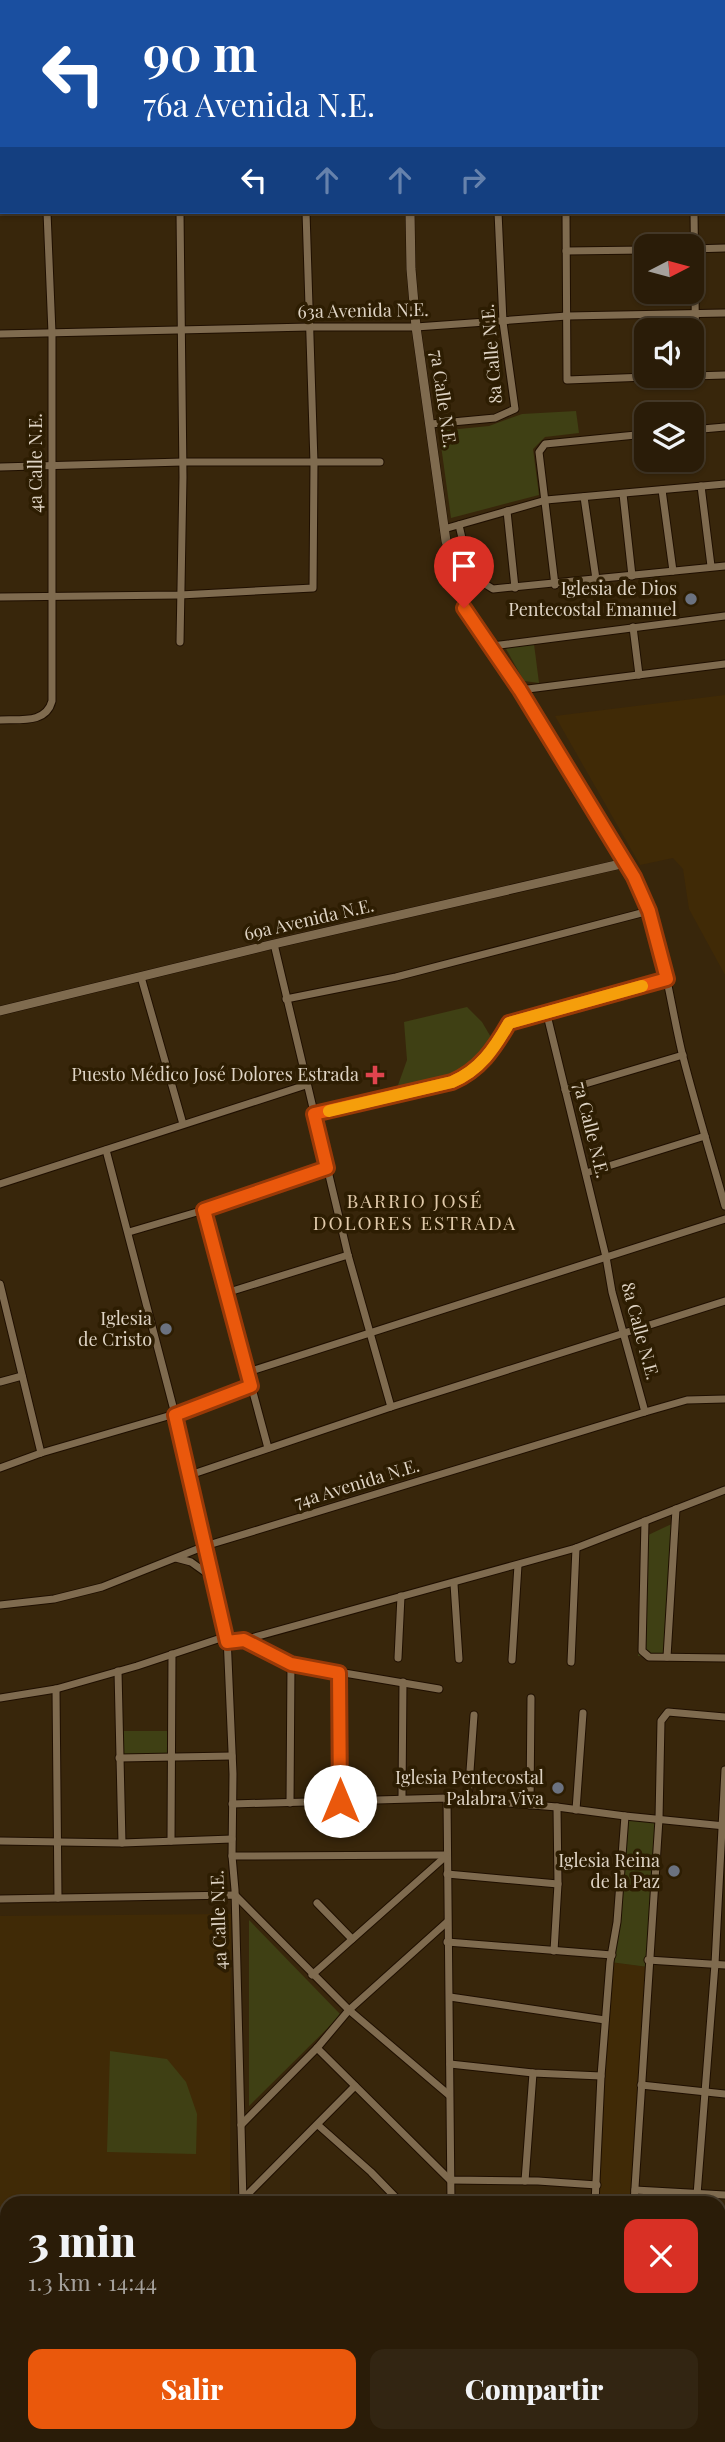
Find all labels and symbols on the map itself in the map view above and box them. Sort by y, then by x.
north arrow [634,234,704,304]
street label: 63a Avenida N.E. [297,297,429,323]
street label: 8a Calle N.E. [475,303,507,405]
street label: 7a Calle N.E. [425,349,463,449]
street label: 4a Calle N.E. [23,413,47,513]
pin [434,536,494,608]
place label: Iglesia de Dios Pentecostal Emanuel [508,576,677,621]
marker: Iglesia de Dios Pentecostal Emanuel [683,591,699,607]
street label: 69a Avenida N.E. [242,892,376,946]
place label: Puesto Médico José Dolores Estrada [71,1062,359,1086]
marker: Puesto Médico José Dolores Estrada [365,1065,385,1085]
street label: 7a Calle N.E. [568,1079,615,1180]
district label: BARRIO JOSÉ DOLORES ESTRADA [313,1187,517,1235]
street label: 8a Calle N.E. [616,1279,666,1382]
place label: Iglesia de Cristo [78,1306,152,1351]
marker: Iglesia de Cristo [158,1321,174,1337]
street label: 74a Avenida N.E. [291,1453,422,1513]
position arrow [303,1764,377,1838]
place label: Iglesia Pentecostal Palabra Viva [395,1765,544,1810]
marker: Iglesia Pentecostal Palabra Viva [550,1780,566,1796]
place label: Iglesia Reina de la Paz [558,1848,660,1893]
marker: Iglesia Reina de la Paz [666,1863,682,1879]
street label: 4a Calle N.E. [204,1870,232,1970]

